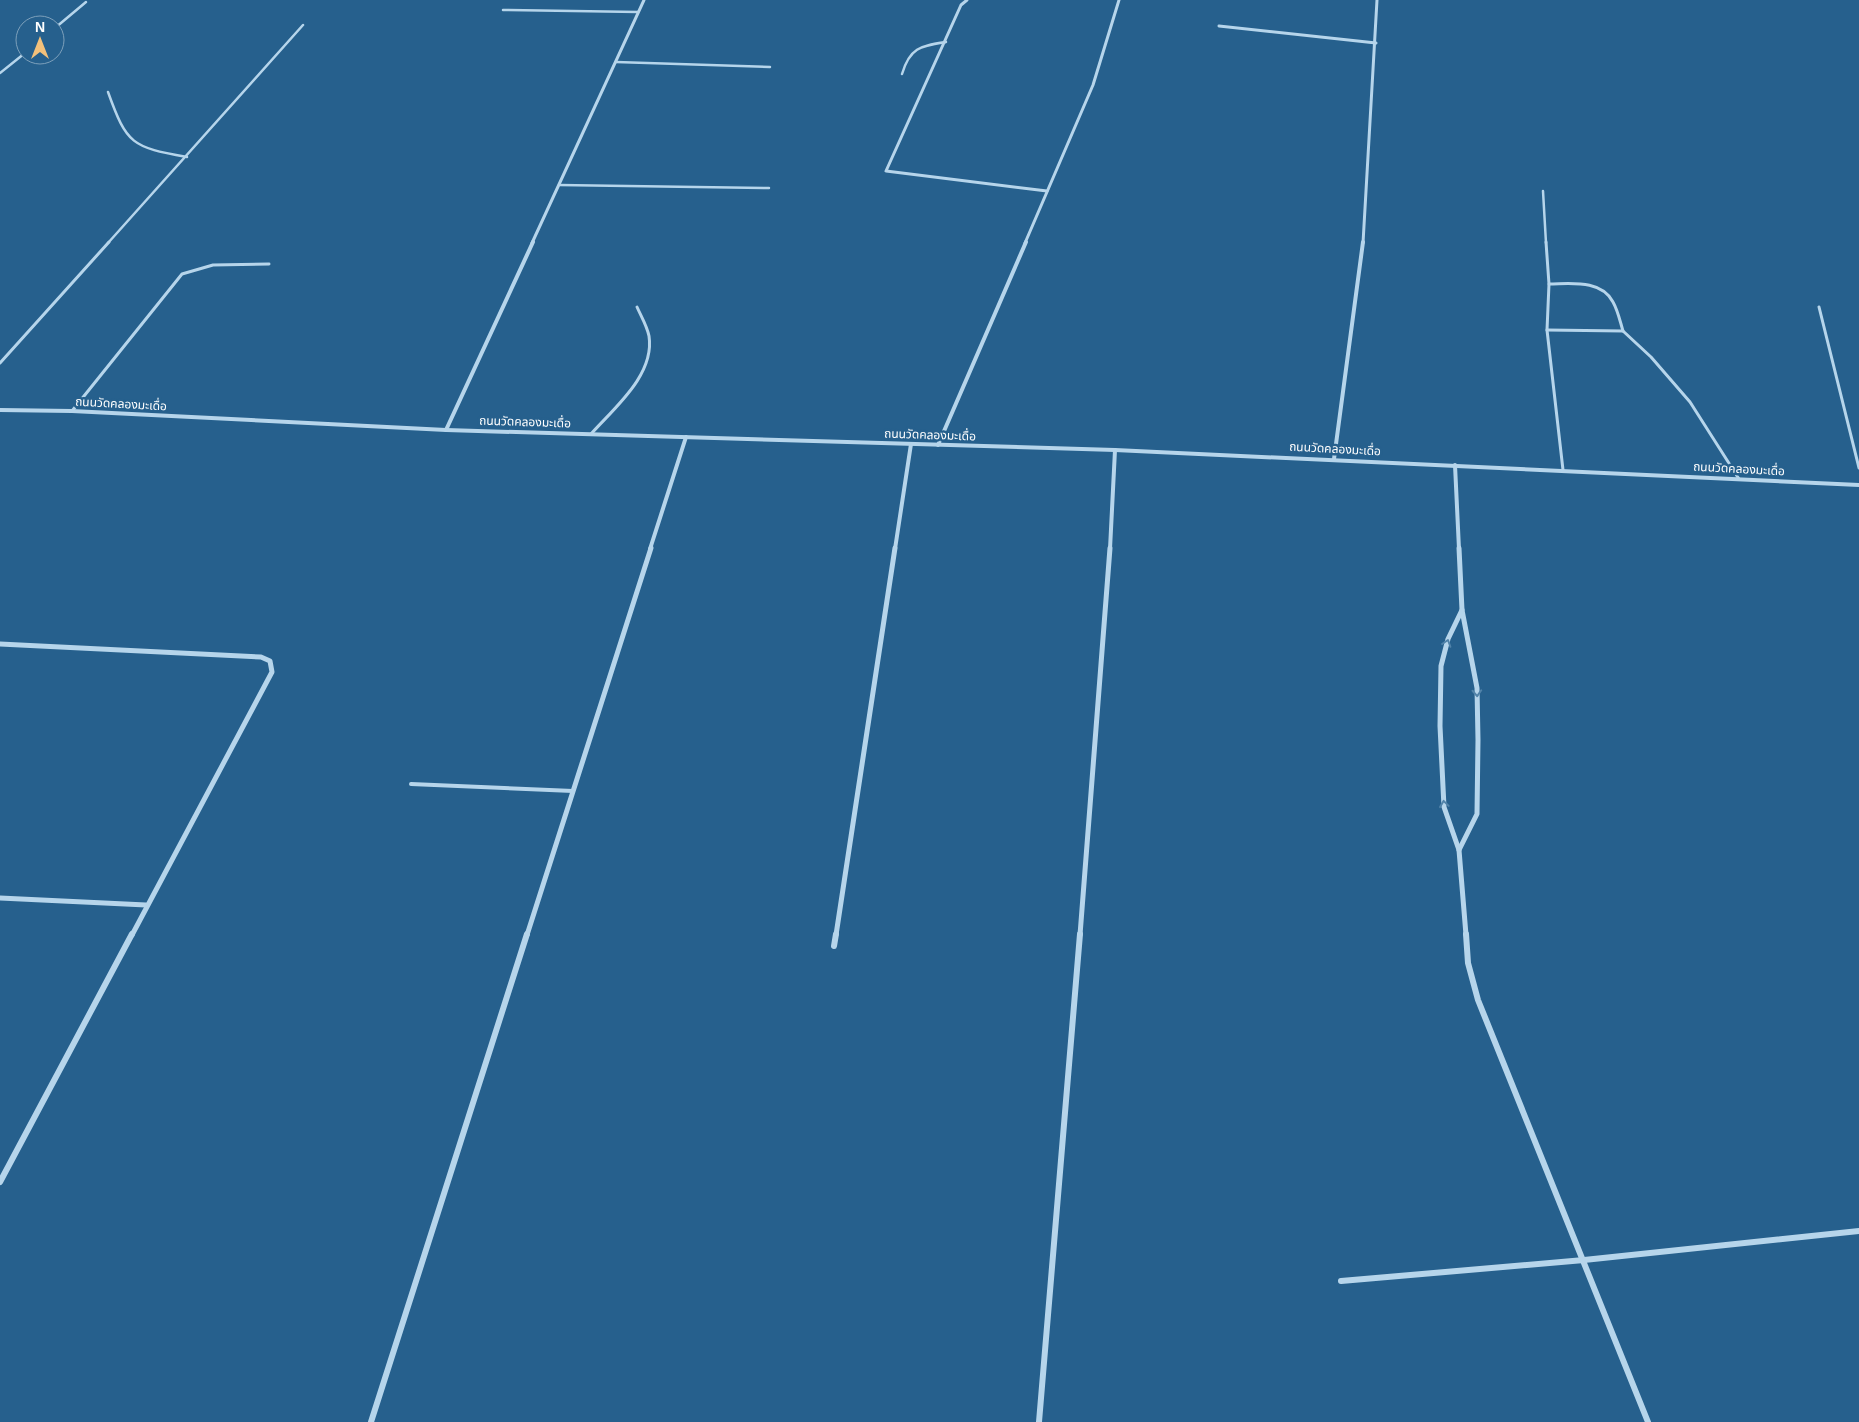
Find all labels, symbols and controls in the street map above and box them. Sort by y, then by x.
north arrow [15,15,65,65]
text: N [35,19,45,35]
street label: ถนนวัดคลองมะเดื่อ [75,393,167,413]
street label: ถนนวัดคลองมะเดื่อ [479,411,571,431]
street label: ถนนวัดคลองมะเดื่อ [884,424,976,444]
street label: ถนนวัดคลองมะเดื่อ [1289,438,1381,458]
street label: ถนนวัดคลองมะเดื่อ [1693,458,1785,478]
one-way arrow [1442,639,1452,648]
one-way arrow [1471,689,1482,697]
one-way arrow [1440,800,1450,809]

